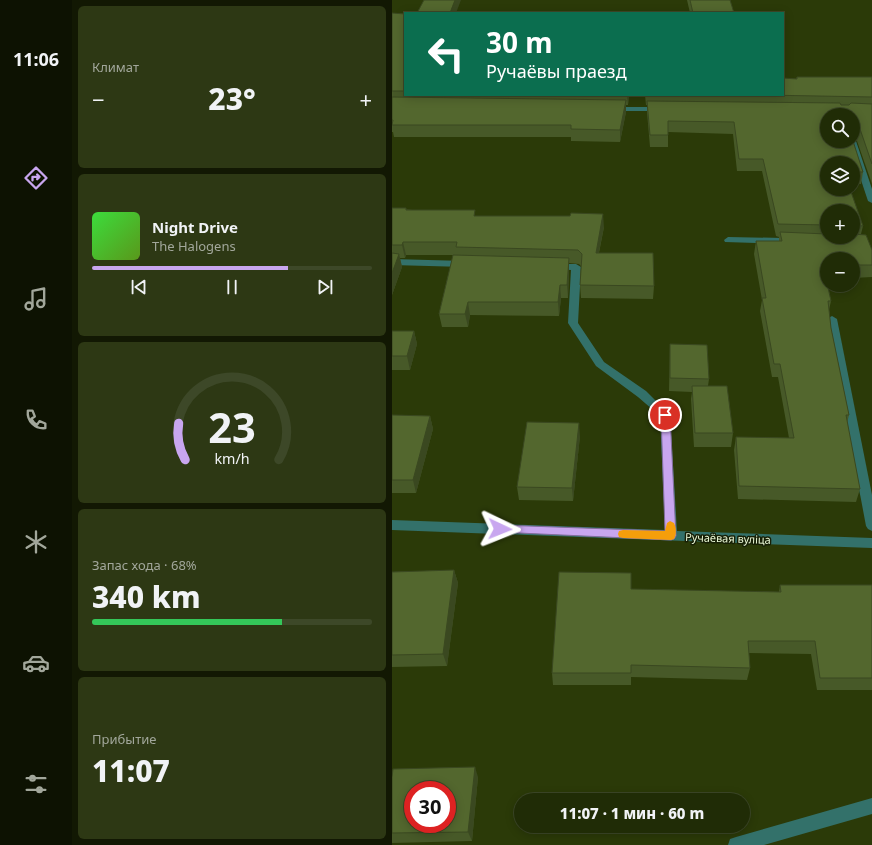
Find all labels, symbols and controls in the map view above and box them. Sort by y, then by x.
text: 30 m [486,23,553,61]
icon: left [420,28,472,80]
text: 11:06 [13,47,59,71]
text: Климат [92,58,139,76]
text: Ручаёвы праезд [486,59,627,83]
text: 23° [208,78,256,119]
text: − [92,84,105,114]
text: + [359,84,372,114]
map controls [820,108,860,292]
button: search [820,108,860,148]
button: layers [820,156,860,196]
icon: directions [22,164,50,192]
button: + [820,204,860,244]
text: Night Drive [152,217,238,237]
text: The Halogens [152,237,236,255]
button: − [820,252,860,292]
icon: previous [128,276,150,298]
icon: pause [221,276,243,298]
icon: next [314,276,336,298]
icon: music [22,285,50,313]
pin [648,398,682,432]
text: 23 [208,399,256,455]
icon: arrive [654,404,676,426]
icon: phone [22,406,50,434]
text: km/h [214,449,250,468]
position arrow [479,508,521,550]
icon: climate [22,528,50,556]
street label: Ручаёвая вуліца [685,529,771,547]
text: Запас хода · 68% [92,556,197,574]
text: 340 km [92,576,201,617]
icon: car [22,649,50,677]
text: Прибытие [92,730,156,748]
text: 11:07 [92,750,170,791]
icon: filters [22,770,50,798]
speed limit sign: 30 [404,781,456,833]
text: 11:07 · 1 мин · 60 m [560,803,704,823]

